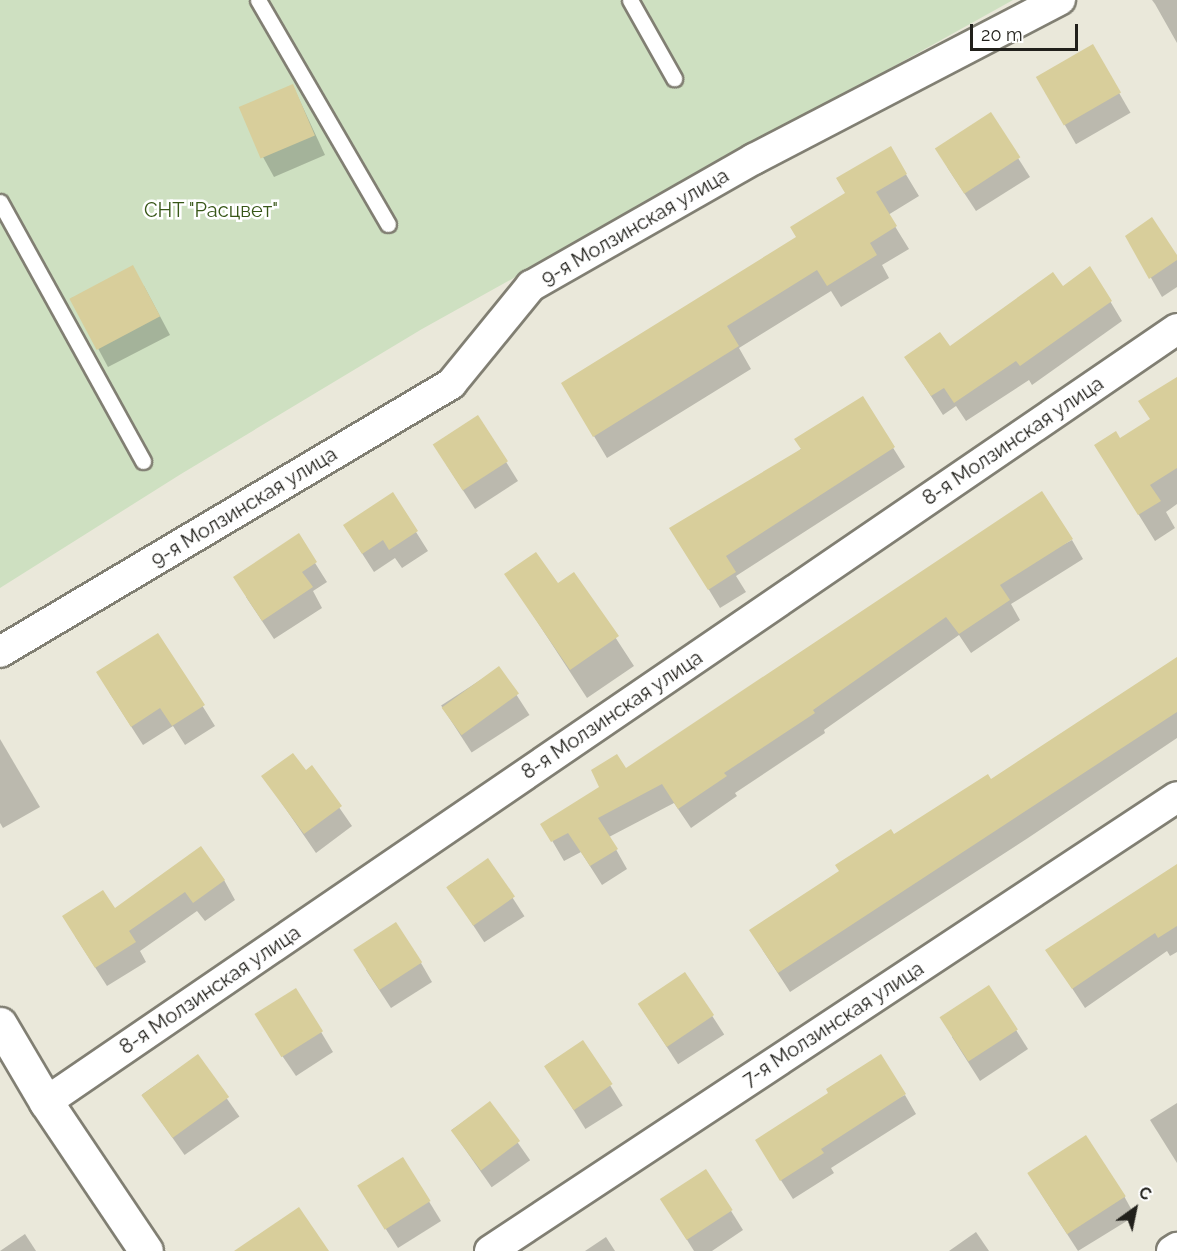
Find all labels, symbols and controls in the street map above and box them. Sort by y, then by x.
scale bar [973,12,1081,50]
text: 20 m [981,24,1023,45]
street label: 9-я Молзинская улица [537,163,733,291]
park label: СНТ "Расцвет" [143,198,279,222]
street label: 8-я Молзинская улица [918,371,1108,511]
street label: 9-я Молзинская улица [146,442,342,572]
street label: 8-я Молзинская улица [517,645,707,785]
street label: 8-я Молзинская улица [115,920,305,1060]
street label: 7-я Молзинская улица [738,956,928,1092]
north arrow [1105,1179,1165,1239]
text: С [1135,1183,1155,1204]

